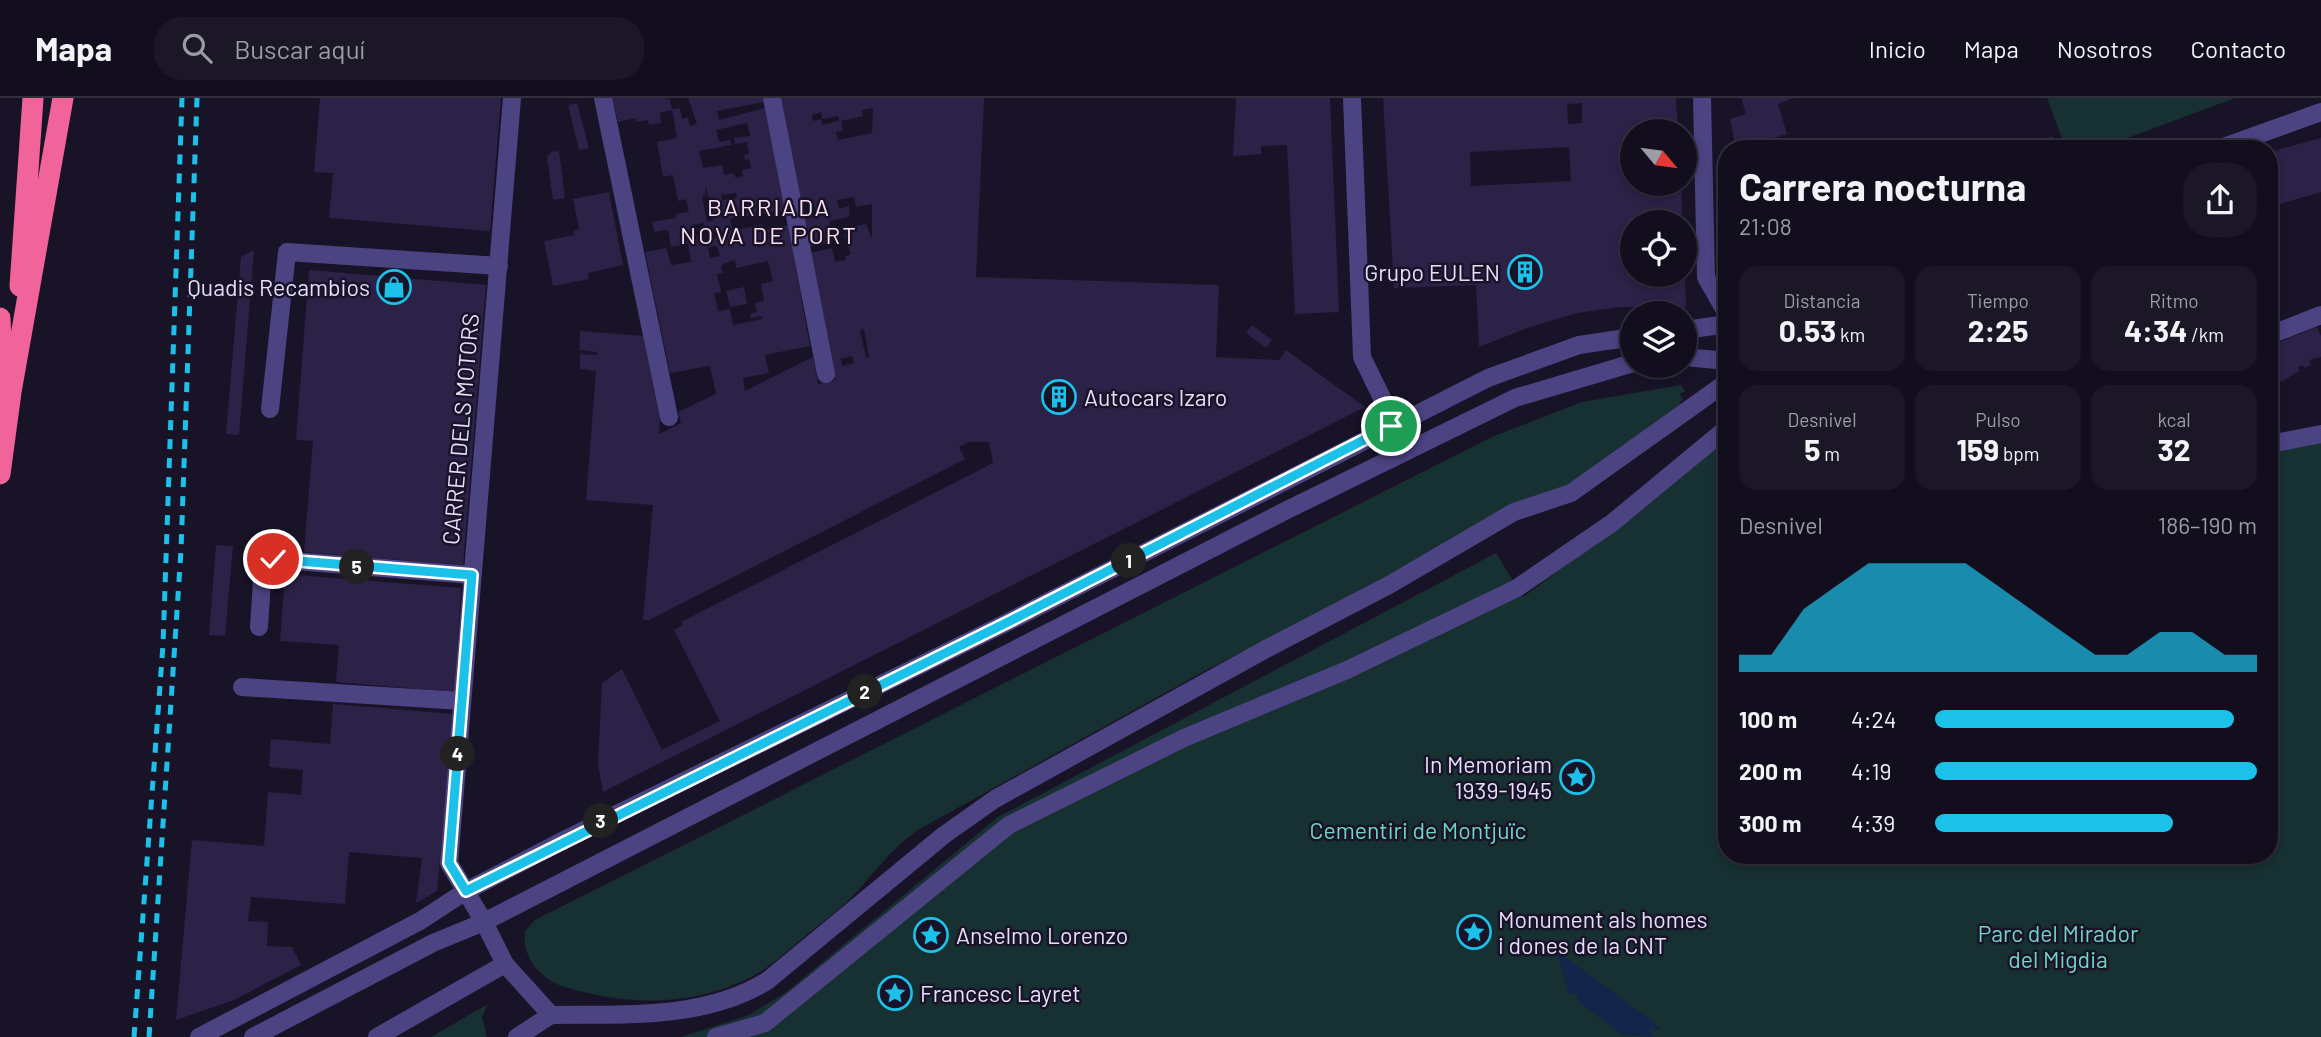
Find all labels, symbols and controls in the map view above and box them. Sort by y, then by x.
search box [154,17,644,80]
text: Mapa [35,28,112,68]
icon: search [178,29,216,67]
text: Buscar aquí [234,33,365,64]
text: Inicio [1869,34,1926,63]
text: Mapa [1964,34,2019,63]
text: Nosotros [2057,34,2153,63]
text: Contacto [2191,34,2286,63]
north arrow [1620,119,1698,196]
map controls [1620,119,1697,378]
text: Carrera nocturna [1739,163,2026,209]
button: share [2183,163,2257,237]
district label: BARRIADA NOVA DE PORT [680,192,858,249]
button: locate [1620,210,1697,287]
text: 21:08 [1739,212,1792,240]
building icon: Grupo EULEN [1506,253,1544,291]
place label: Grupo EULEN [1364,258,1500,286]
shop icon: Quadis Recambios [375,268,413,306]
place label: Quadis Recambios [188,273,370,301]
text: Distancia [1784,289,1860,312]
text: Tiempo [1967,289,2029,312]
text: Ritmo [2149,289,2199,312]
button: layers [1620,301,1697,378]
street label: CARRER DELS MOTORS [436,312,484,546]
text: 0.53 [1779,312,1836,348]
text: 2:25 [1968,312,2028,348]
text: 4:34 [2124,312,2187,348]
text: km [1836,323,1865,346]
text: /km [2187,323,2224,346]
building icon: Autocars Izaro [1040,378,1078,416]
place label: Autocars Izaro [1084,383,1227,411]
pin [1361,396,1421,456]
icon: arrive [1372,407,1410,445]
text: Desnivel [1787,408,1857,431]
text: Pulso [1975,408,2021,431]
text: kcal [2157,408,2191,431]
text: 5 [1804,431,1820,467]
text: 159 [1956,431,1999,467]
text: 32 [2158,431,2191,467]
text: m [1820,442,1840,465]
text: bpm [1999,442,2040,465]
text: Desnivel [1739,511,1823,539]
text: 186–190 m [2158,511,2257,539]
pin [243,529,303,589]
icon: check [254,540,292,578]
pin: 1 [1112,544,1146,578]
text: 1 [1125,549,1132,572]
pin: 5 [340,550,374,584]
text: 5 [351,555,362,578]
pin: 2 [848,674,882,710]
text: 2 [859,680,870,703]
text: 100 m [1739,705,1797,733]
text: 4:24 [1851,705,1896,733]
pin: 4 [440,736,476,772]
text: 4 [452,742,463,765]
place label: In Memoriam 1939-1945 [1424,750,1552,804]
text: 200 m [1739,757,1802,785]
text: 4:19 [1851,757,1892,785]
place icon: In Memoriam 1939-1945 [1558,758,1596,796]
pin: 3 [584,804,618,838]
text: 3 [595,809,606,832]
text: 300 m [1739,809,1801,837]
text: 4:39 [1851,809,1895,837]
park label: Cementiri de Montjuïc [1310,816,1526,844]
place label: Monument als homes i dones de la CNT [1498,905,1708,959]
place icon: Monument als homes i dones de la CNT [1455,913,1493,951]
place icon: Anselmo Lorenzo [912,916,950,954]
park label: Parc del Mirador del Migdia [1978,919,2139,973]
place label: Anselmo Lorenzo [956,921,1128,949]
place icon: Francesc Layret [876,974,914,1012]
place label: Francesc Layret [920,979,1081,1007]

